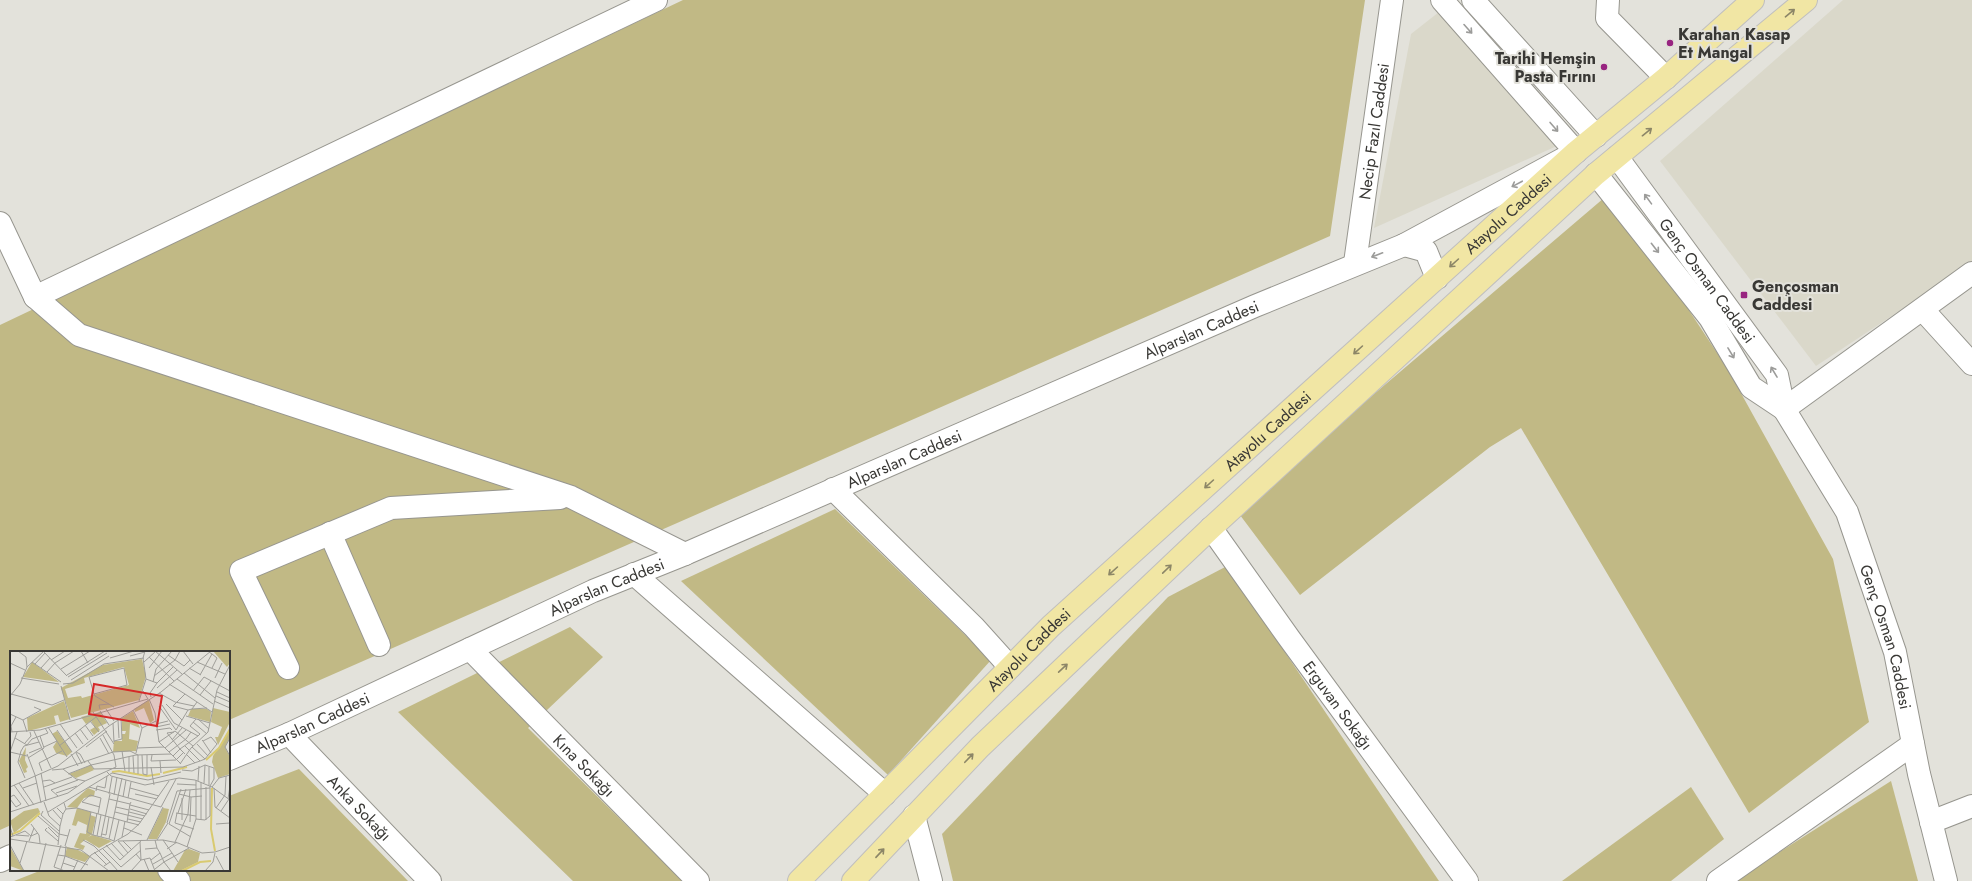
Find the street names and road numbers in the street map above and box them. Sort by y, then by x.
street label: Necip Fazıl Caddesi [1353,62,1395,201]
street label: Atayolu Caddesi [1460,168,1557,259]
street label: Genç Osman Caddesi [1654,213,1761,348]
street label: Alparslan Caddesi [1140,295,1262,365]
street label: Atayolu Caddesi [1219,386,1316,477]
street label: Alparslan Caddesi [843,424,965,494]
street label: Alparslan Caddesi [545,553,668,622]
street label: Genç Osman Caddesi [1854,562,1917,711]
street label: Atayolu Caddesi [982,603,1076,697]
street label: Erguvan Sokağı [1297,656,1378,755]
street label: Alparslan Caddesi [252,687,373,759]
street label: Kına Sokağı [548,729,620,802]
street label: Anka Sokağı [322,770,397,846]

